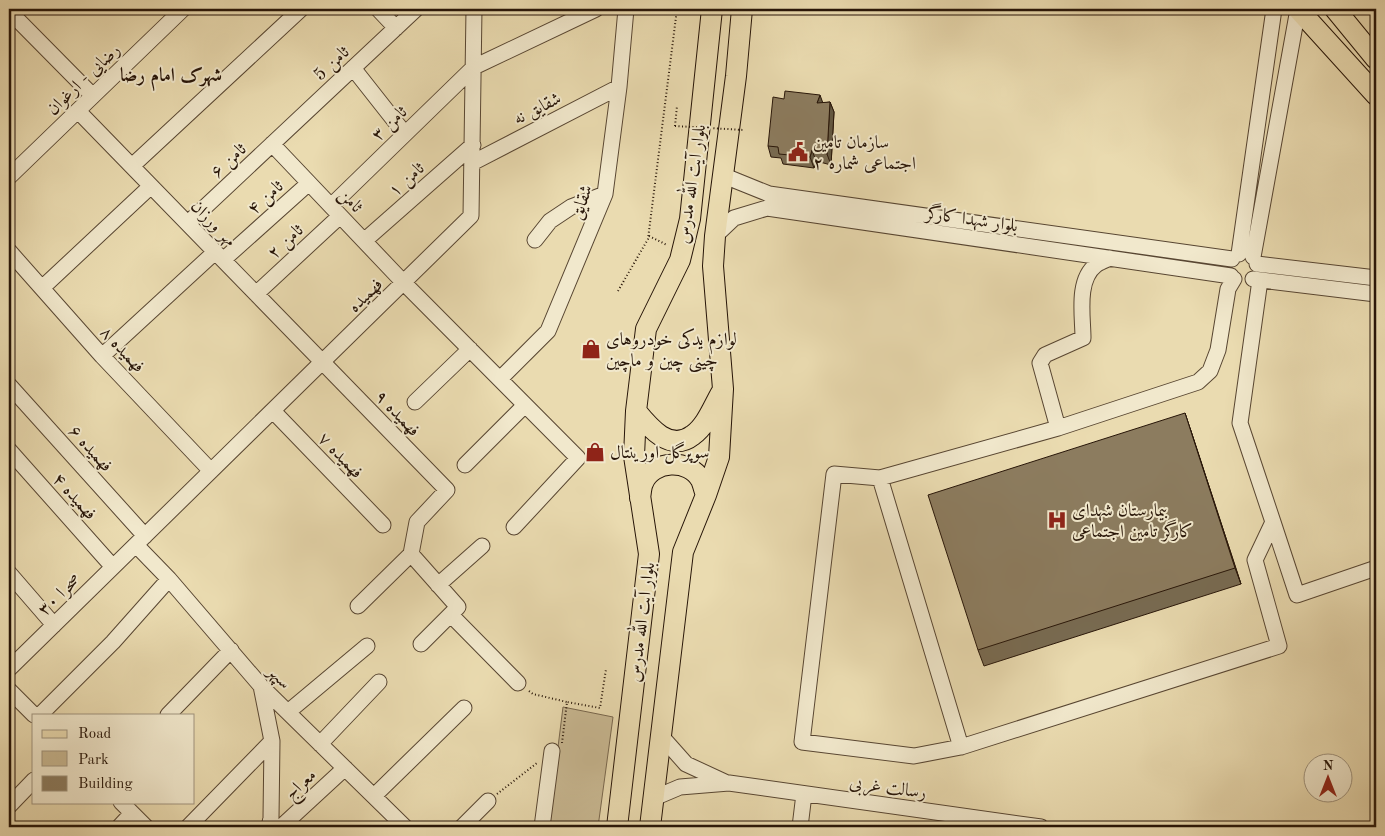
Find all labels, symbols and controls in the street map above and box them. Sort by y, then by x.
street label: رضایی - ارغوان [44,41,125,120]
street label: ثامن 5 [311,43,355,86]
district label: شهرک امام رضا [120,66,222,92]
street label: شقایق نه [511,89,565,129]
street label: ثامن ۳ [369,103,413,146]
street label: بلوار آیت الله مدرس [669,122,711,245]
place label: سازمان تامین اجتماعی شماره ۲ [813,134,916,174]
street label: ثامن ۶ [207,140,252,183]
public building icon: سازمان تامین اجتماعی شماره ۲ [787,141,809,163]
street label: ثامن ۱ [385,159,430,202]
street label: ثامن ۴ [244,177,289,220]
street label: شقایق [568,183,597,222]
street label: ثامن [333,185,366,218]
street label: مهر ورزان [186,197,239,252]
street label: بلوار شهدا کارگر [922,200,1020,237]
street label: ثامن ۲ [264,221,309,264]
street label: فهمیده [345,275,386,316]
street label: فهمیده ۸ [97,323,148,376]
place label: لوازم یدکی خودروهای چینی چین و ماچین [606,327,737,373]
shop icon: لوازم یدکی خودروهای چینی چین و ماچین [580,338,602,360]
street label: فهمیده ۹ [371,387,423,440]
street label: فهمیده ۶ [65,422,116,475]
street label: فهمیده ۷ [314,429,366,482]
shop icon: سوپرگل اورینتال [584,441,606,463]
place label: سوپرگل اورینتال [610,441,710,464]
street label: فهمیده ۴ [49,470,100,523]
place label: بیمارستان شهدای کارگر تامین اجتماعی [1072,502,1193,542]
hospital icon: بیمارستان شهدای کارگر تامین اجتماعی [1046,509,1068,531]
street label: بلوار آیت الله مدرس [620,560,660,683]
street label: صحرا ۳۰ [35,570,86,621]
street label: سپهر [261,661,294,694]
legend [32,714,195,804]
text: Road [78,727,112,742]
text: Park [78,753,109,768]
north arrow [1302,754,1352,804]
text: N [1323,759,1334,773]
street label: معراج [282,766,324,808]
street label: رسالت غربی [848,774,927,805]
text: Building [78,777,133,792]

